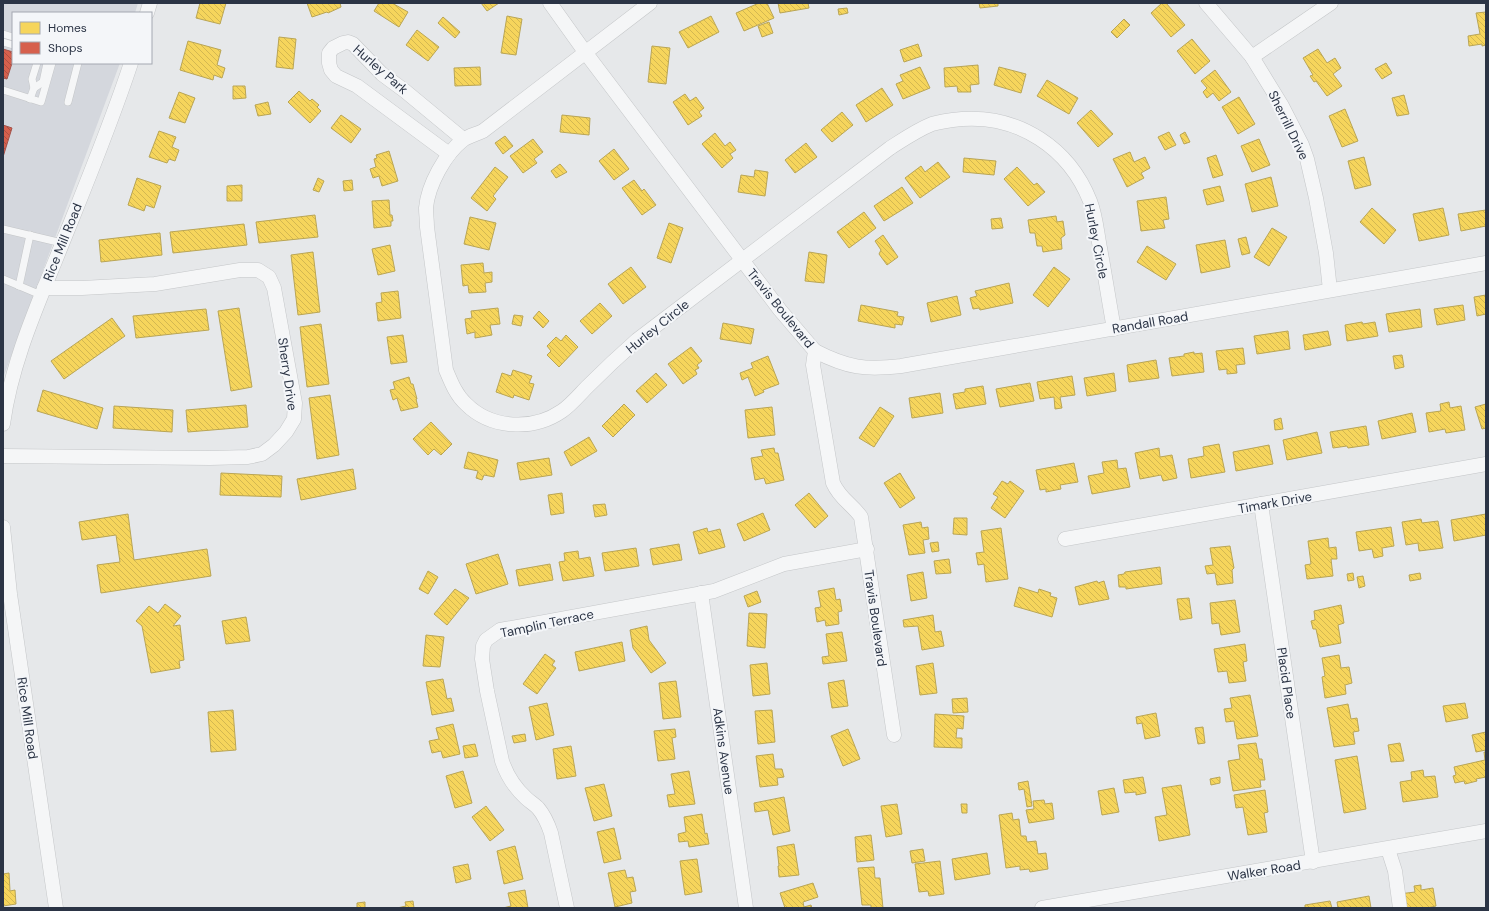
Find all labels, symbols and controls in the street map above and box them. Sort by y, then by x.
legend [12,12,152,64]
text: Homes [48,20,87,36]
text: Shops [48,40,83,56]
street label: Hurley Park [350,41,412,98]
street label: Sherrill Drive [1264,88,1313,163]
street label: Rice Mill Road [39,201,86,284]
street label: Hurley Circle [1081,202,1112,280]
street label: Travis Boulevard [743,265,818,352]
street label: Hurley Circle [622,296,692,357]
street label: Randall Road [1111,307,1189,338]
street label: Sherry Drive [274,336,301,412]
street label: Timark Drive [1237,488,1313,517]
street label: Travis Boulevard [860,569,891,668]
street label: Tamplin Terrace [499,605,595,642]
street label: Placid Place [1273,646,1300,720]
street label: Rice Mill Road [13,676,42,760]
street label: Adkins Avenue [709,706,738,796]
street label: Walker Road [1226,856,1302,885]

